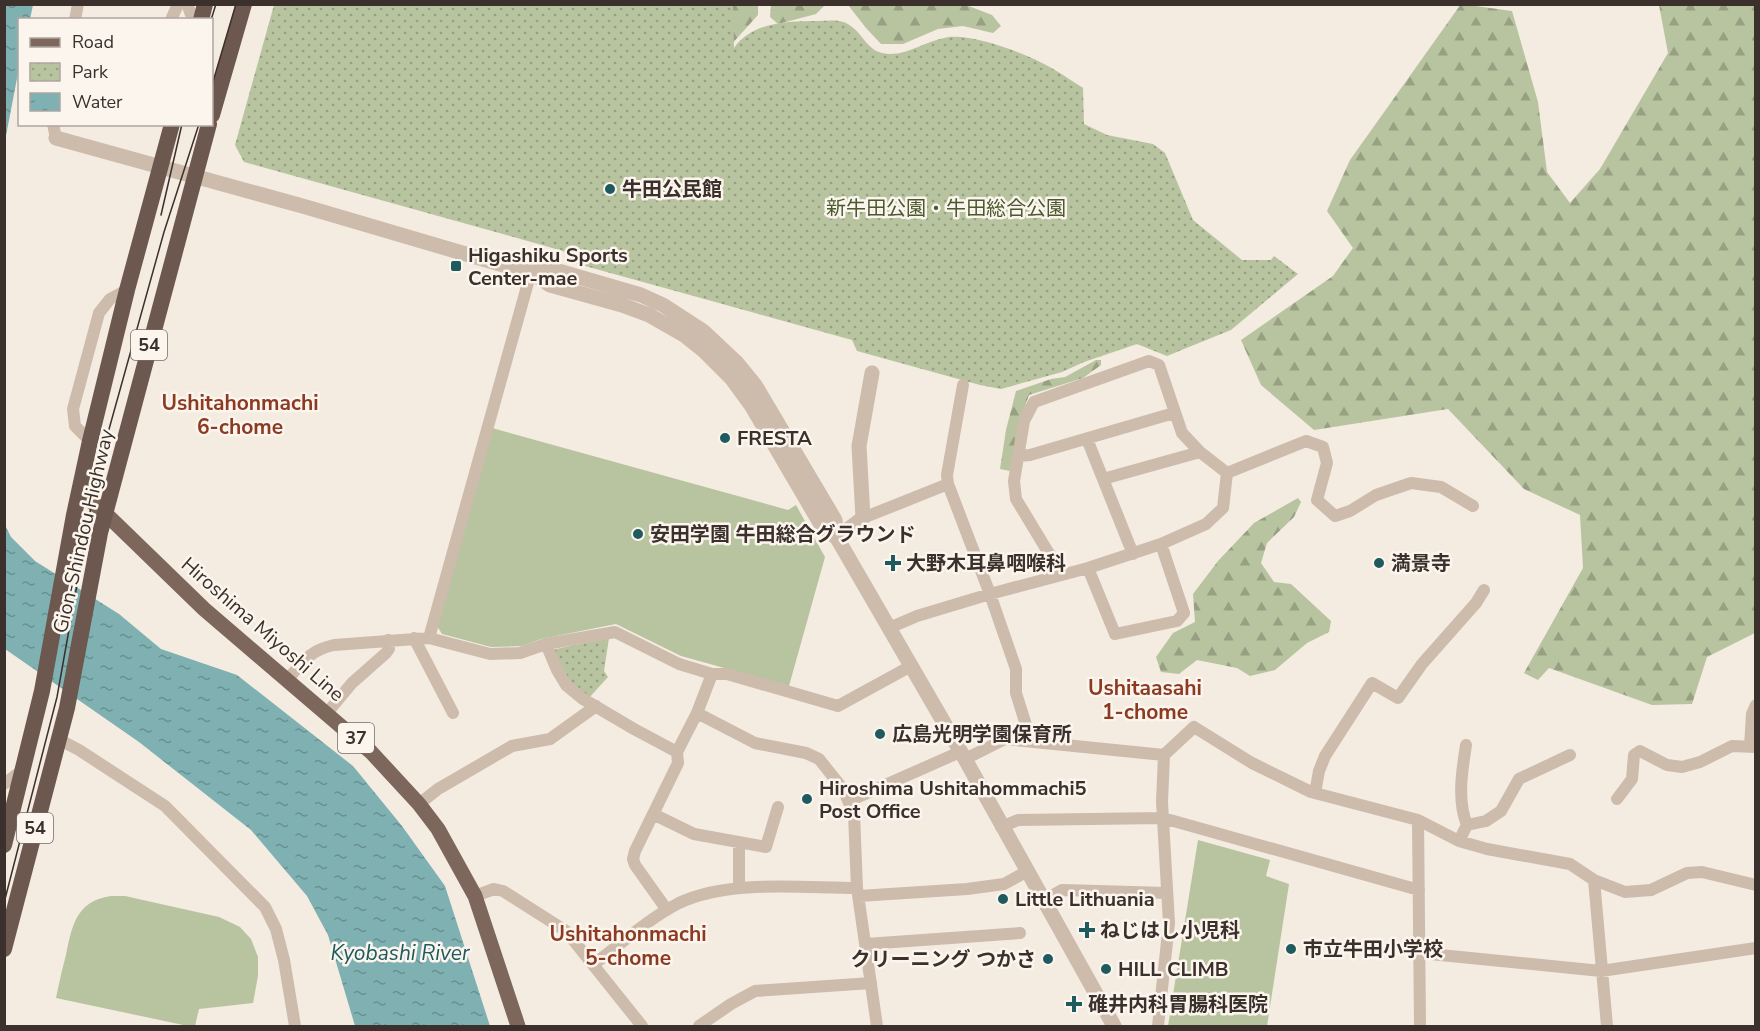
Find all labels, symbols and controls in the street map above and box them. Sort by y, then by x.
legend [18,18,213,126]
text: Road [72,30,114,54]
text: Park [72,60,109,84]
text: Water [72,90,123,114]
place label: 牛田公民館 [622,176,722,203]
marker: 牛田公民館 [603,182,617,196]
park label: 新牛田公園・牛田総合公園 [826,195,1066,222]
place label: Higashiku Sports Center-mae [468,242,628,292]
marker: Higashiku Sports Center-mae [449,259,463,273]
road number: 54 [131,330,167,360]
district label: Ushitahonmachi 6-chome [161,389,319,441]
place label: FRESTA [737,425,812,452]
street label: Gion-Shindou Highway [47,426,120,636]
marker: FRESTA [718,431,732,445]
place label: 安田学園 牛田総合グラウンド [650,521,915,548]
marker: 安田学園 牛田総合グラウンド [631,527,645,541]
place label: 大野木耳鼻咽喉科 [906,550,1066,577]
place label: 満景寺 [1391,550,1451,577]
street label: Hiroshima Miyoshi Line [175,551,350,708]
marker: 大野木耳鼻咽喉科 [884,554,902,572]
marker: 満景寺 [1372,556,1386,570]
district label: Ushitaasahi 1-chome [1088,674,1202,726]
place label: 広島光明学園保育所 [892,721,1072,748]
road number: 37 [338,723,374,753]
marker: 広島光明学園保育所 [873,727,887,741]
place label: Hiroshima Ushitahommachi5 Post Office [819,775,1087,825]
marker: Hiroshima Ushitahommachi5 Post Office [800,792,814,806]
road number: 54 [17,813,53,843]
place label: Little Lithuania [1015,886,1155,913]
marker: Little Lithuania [996,892,1010,906]
place label: ねじはし小児科 [1100,917,1240,944]
district label: Ushitahonmachi 5-chome [549,920,707,972]
marker: ねじはし小児科 [1078,921,1096,939]
place label: 市立牛田小学校 [1303,936,1443,963]
water label: Kyobashi River [331,939,470,967]
marker: 市立牛田小学校 [1284,942,1298,956]
place label: クリーニング つかさ [851,946,1036,973]
marker: クリーニング つかさ [1041,952,1055,966]
place label: HILL CLIMB [1118,956,1229,983]
marker: HILL CLIMB [1099,962,1113,976]
place label: 碓井内科胃腸科医院 [1088,991,1268,1018]
marker: 碓井内科胃腸科医院 [1065,995,1083,1013]

